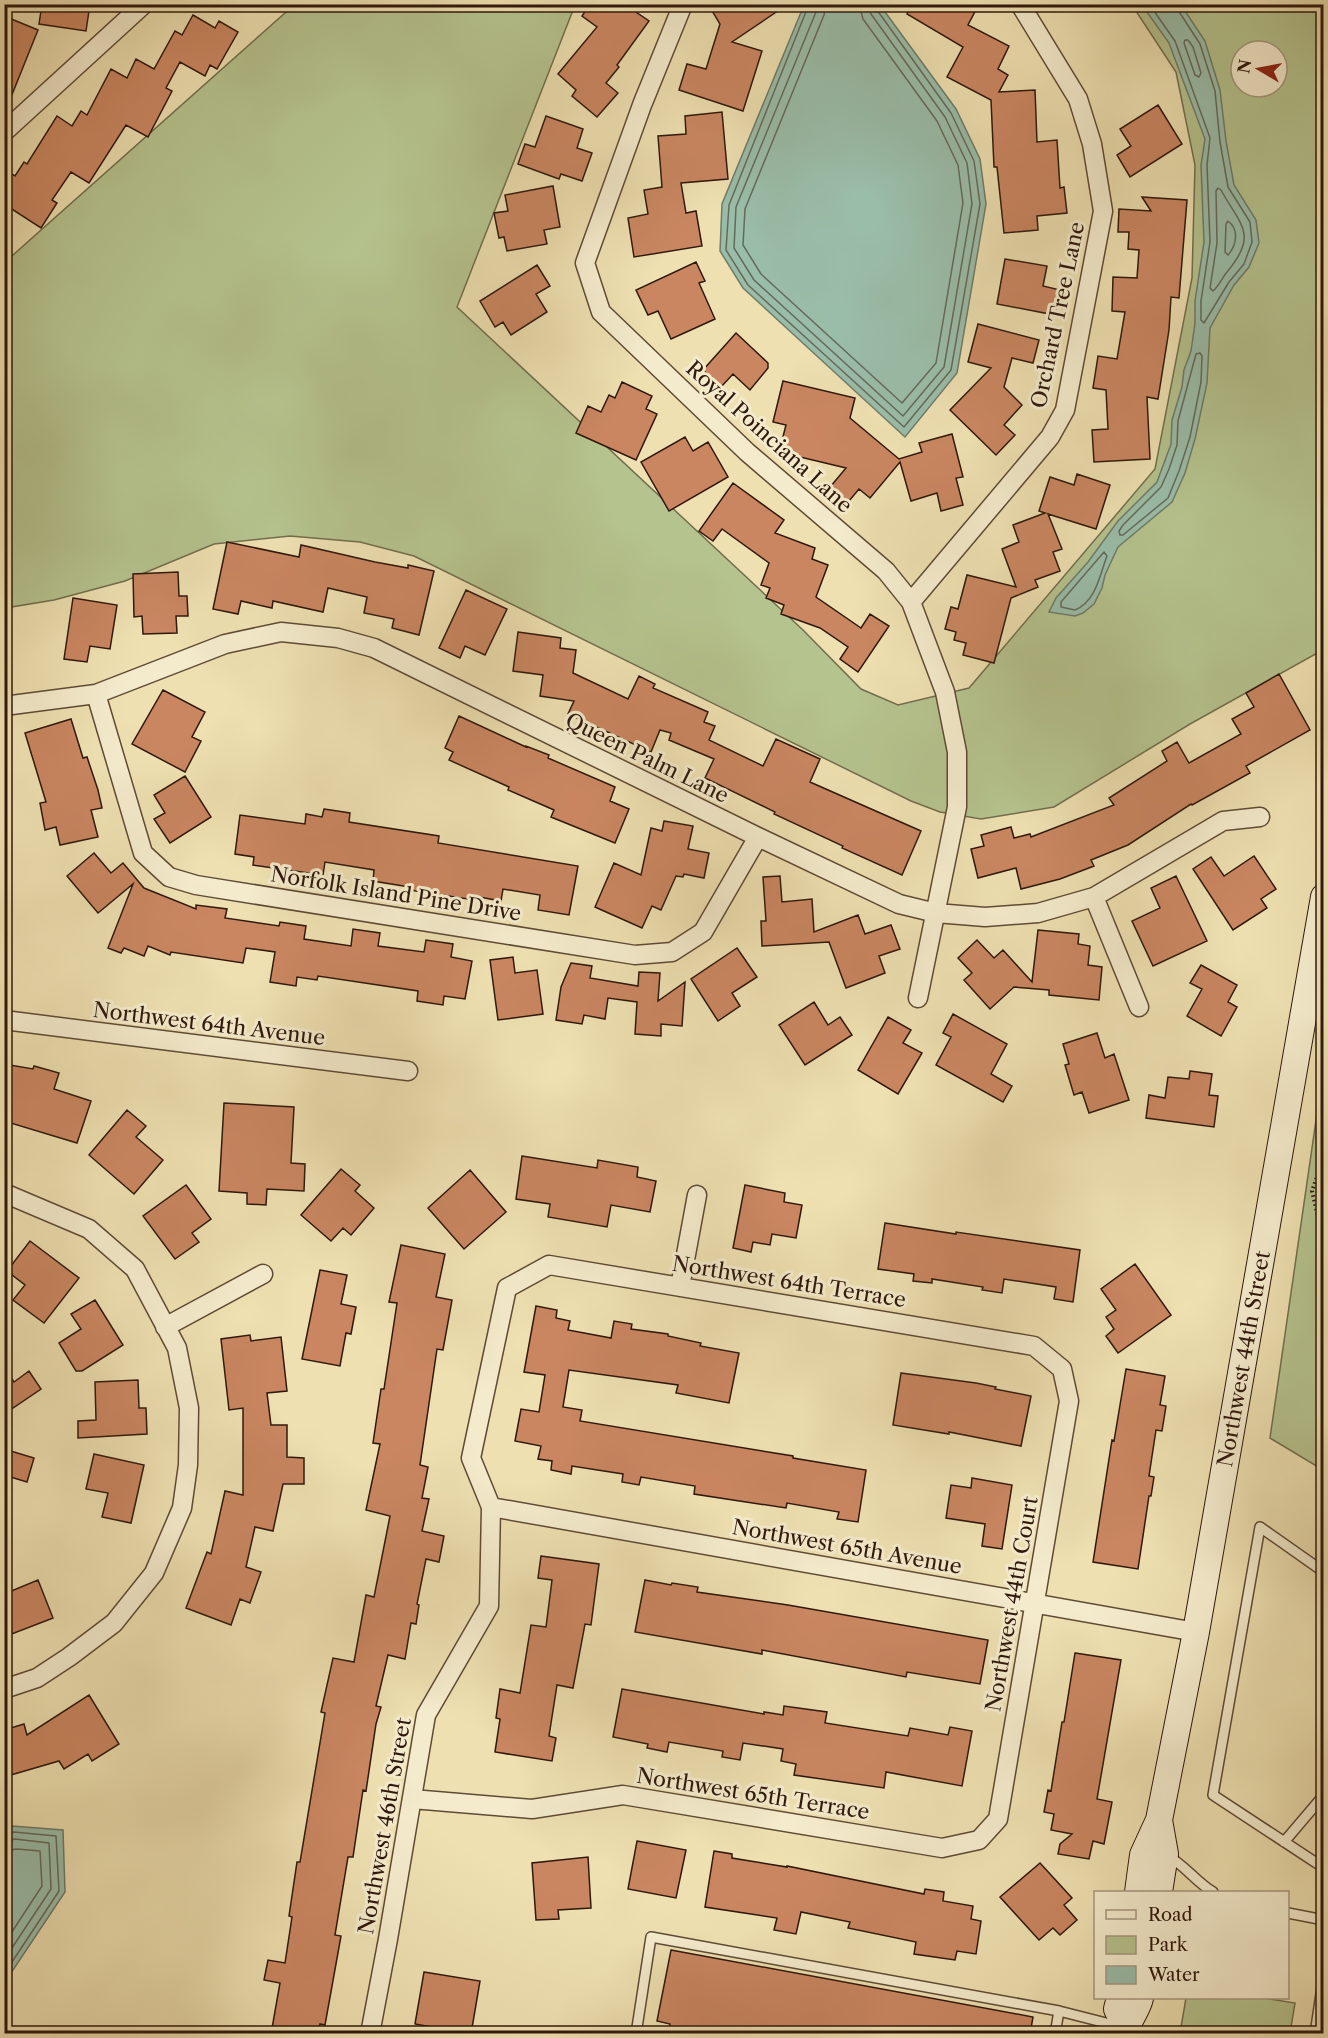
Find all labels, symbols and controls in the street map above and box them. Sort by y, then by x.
north arrow [1229,39,1289,99]
text: N [1233,58,1255,75]
street label: Orchard Tree Lane [1026,220,1089,410]
street label: Royal Poinciana Lane [681,355,858,518]
street label: Queen Palm Lane [562,707,733,808]
street label: Norfolk Island Pine Drive [269,861,523,926]
street label: Northwest 64th Avenue [92,997,326,1050]
street label: Northwest 44th Street [1212,1248,1275,1469]
street label: Northwest 64th Terrace [670,1251,908,1312]
street label: Northwest 44th Court [980,1494,1043,1713]
street label: Northwest 65th Avenue [730,1514,964,1579]
street label: Northwest 46th Street [353,1715,416,1936]
street label: Northwest 65th Terrace [635,1763,871,1824]
legend [1094,1891,1289,1999]
text: Road [1148,1904,1193,1926]
text: Park [1148,1934,1189,1956]
text: Water [1147,1964,1200,1986]

